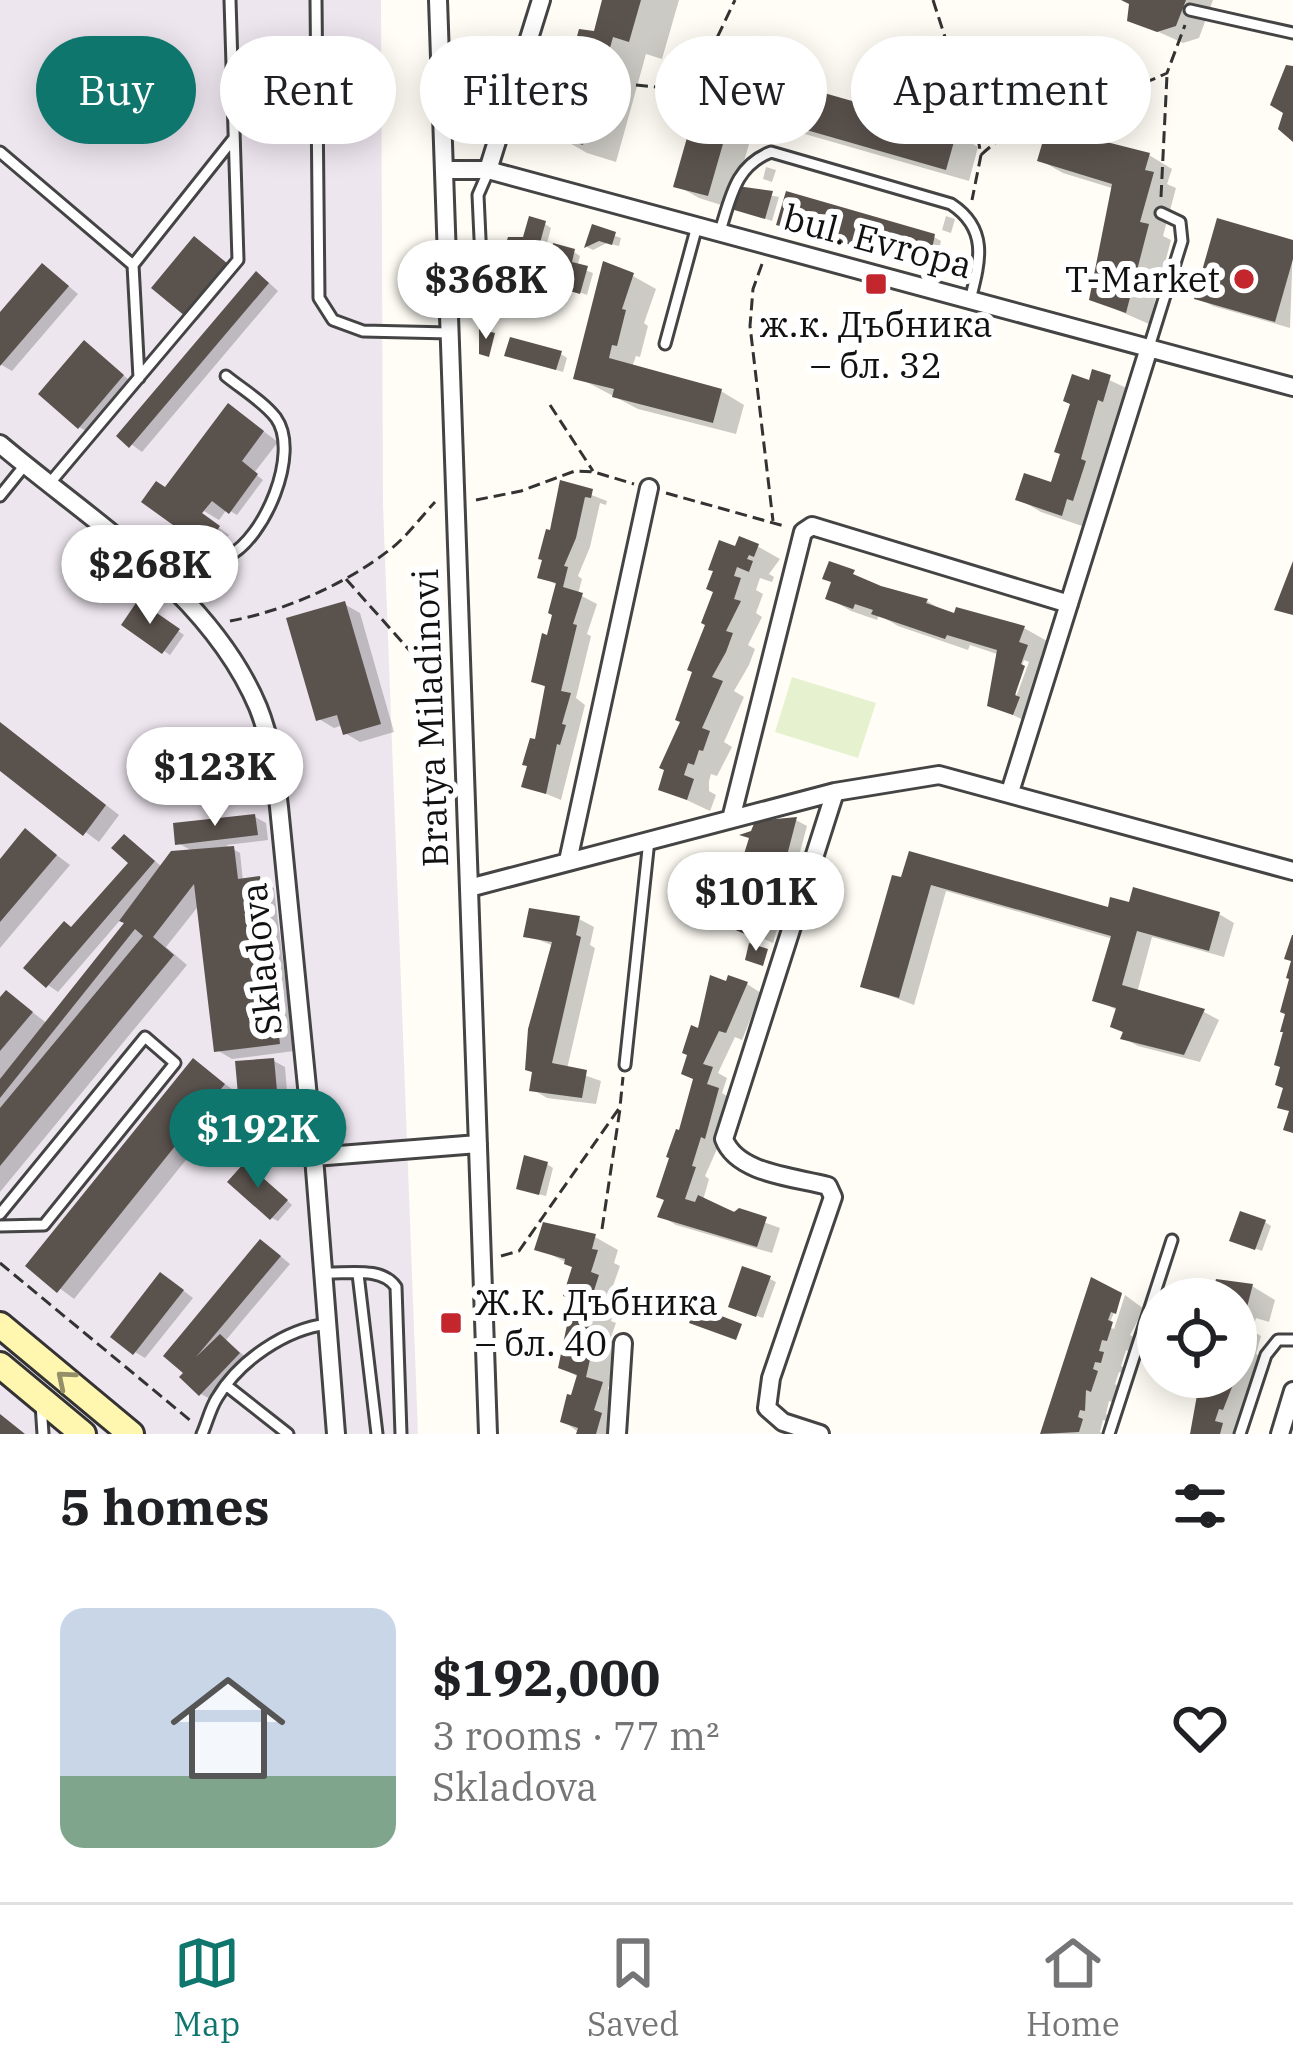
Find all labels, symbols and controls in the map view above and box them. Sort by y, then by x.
chip: Buy [36,36,196,144]
chip: Rent [220,36,396,144]
chip: Filters [420,36,631,144]
chip: New [655,36,827,144]
chip: Apartment [851,36,1151,144]
street label: bul. Evropa [779,193,978,288]
pin: $368K [402,240,570,342]
text: $368K [424,253,548,304]
place label: T-Market [1065,255,1220,302]
marker: T-Market [1231,266,1257,292]
marker: ж.к. Дъбника – бл. 32 [863,271,889,297]
place label: ж.к. Дъбника – бл. 32 [759,300,993,388]
pin: $268K [66,525,234,627]
text: $268K [88,538,212,589]
street label: Bratya Miladinovi [401,568,458,868]
pin: $123K [131,727,299,829]
text: $123K [153,740,277,791]
pin: $101K [672,852,840,954]
text: $101K [694,865,818,916]
street label: Skladova [229,881,292,1038]
pin: $192K [174,1089,342,1191]
text: $192K [196,1102,320,1153]
place label: Ж.К. Дъбника – бл. 40 [475,1278,718,1366]
map controls [1137,1278,1257,1398]
button: locate [1137,1278,1257,1398]
marker: Ж.К. Дъбника – бл. 40 [438,1310,464,1336]
one-way arrow [57,1372,79,1394]
text: 5 homes [60,1473,270,1539]
icon: filters [1167,1473,1233,1539]
text: $192,000 [432,1644,660,1710]
icon: home [156,1656,300,1800]
icon: heart [1167,1695,1233,1761]
text: 3 rooms · 77 m² [432,1710,720,1761]
text: Skladova [432,1761,598,1812]
tab: Map [173,1930,240,2045]
tab: Saved [587,1930,679,2045]
tab: Home [1026,1930,1120,2045]

